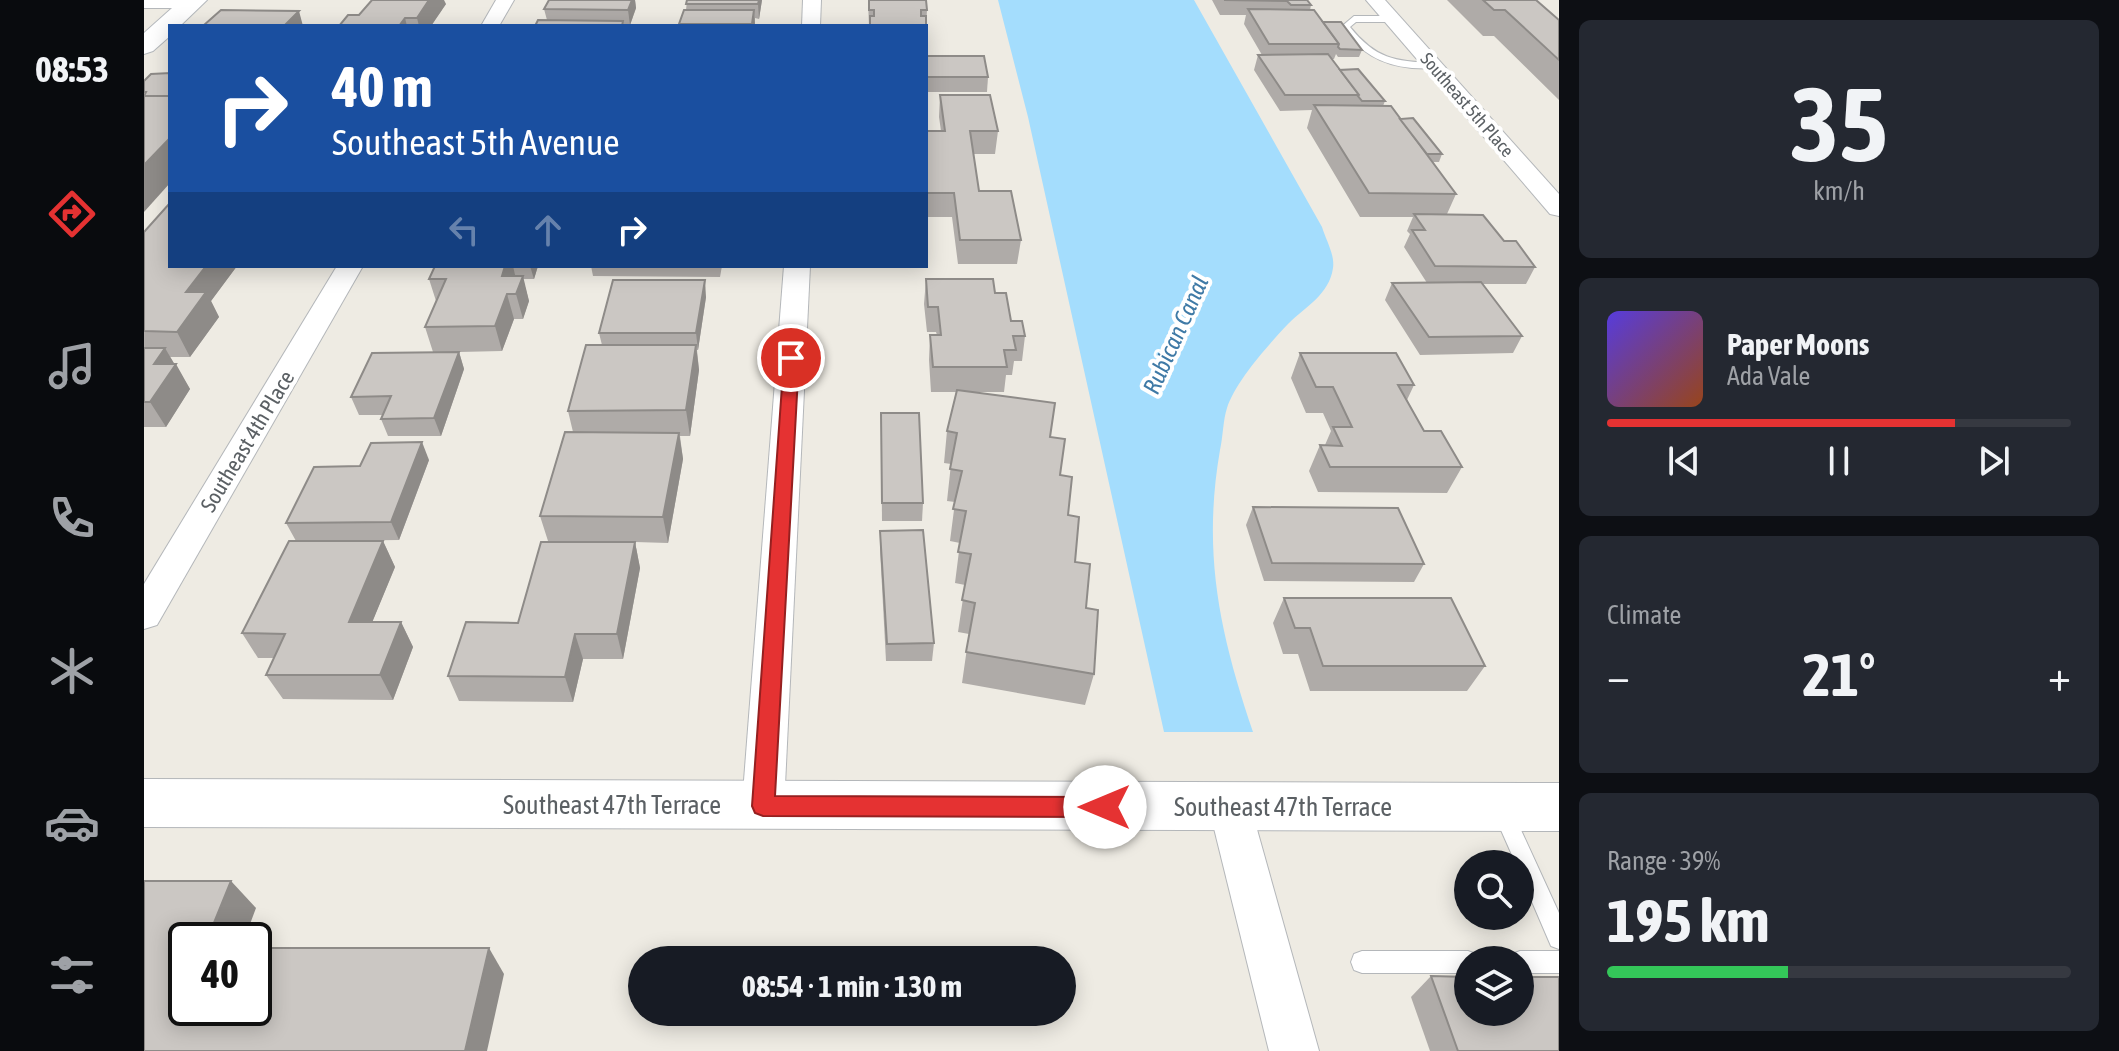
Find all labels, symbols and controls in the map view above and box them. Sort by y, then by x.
text: 08:53 [35,48,109,90]
street label: Southeast 5th Place [1417,48,1518,161]
text: 40 m [332,55,433,119]
icon: right [200,56,304,160]
text: 35 [1790,64,1888,183]
text: Southeast 5th Avenue [332,121,620,163]
text: km/h [1813,176,1865,206]
icon: directions [44,186,100,242]
icon: left [442,208,486,252]
icon: ahead [526,208,570,252]
icon: right [610,208,654,252]
water label: Rubican Canal [1137,271,1214,398]
pin [757,324,825,392]
text: Paper Moons [1727,327,1869,361]
icon: arrive [769,336,813,380]
icon: music [44,338,100,394]
text: Ada Vale [1727,361,1810,391]
street label: Southeast 4th Place [195,366,299,516]
icon: previous [1662,439,1706,483]
icon: pause [1817,439,1861,483]
icon: next [1972,439,2016,483]
icon: phone [44,490,100,546]
text: Climate [1607,600,1681,630]
text: 21° [1803,640,1875,709]
icon: climate [44,643,100,699]
text: − [1607,650,1630,700]
text: + [2048,650,2071,700]
position arrow [1063,765,1147,849]
street label: Southeast 47th Terrace [503,790,721,820]
street label: Southeast 47th Terrace [1174,792,1392,822]
icon: car [44,795,100,851]
text: Range · 39% [1607,846,1720,876]
map controls [1454,850,1534,1026]
button: search [1454,850,1534,930]
text: 195 km [1607,886,1769,955]
speed limit sign: 40 [168,922,272,1026]
button: layers [1454,946,1534,1026]
icon: filters [44,947,100,1003]
text: 08:54 · 1 min · 130 m [742,969,962,1003]

